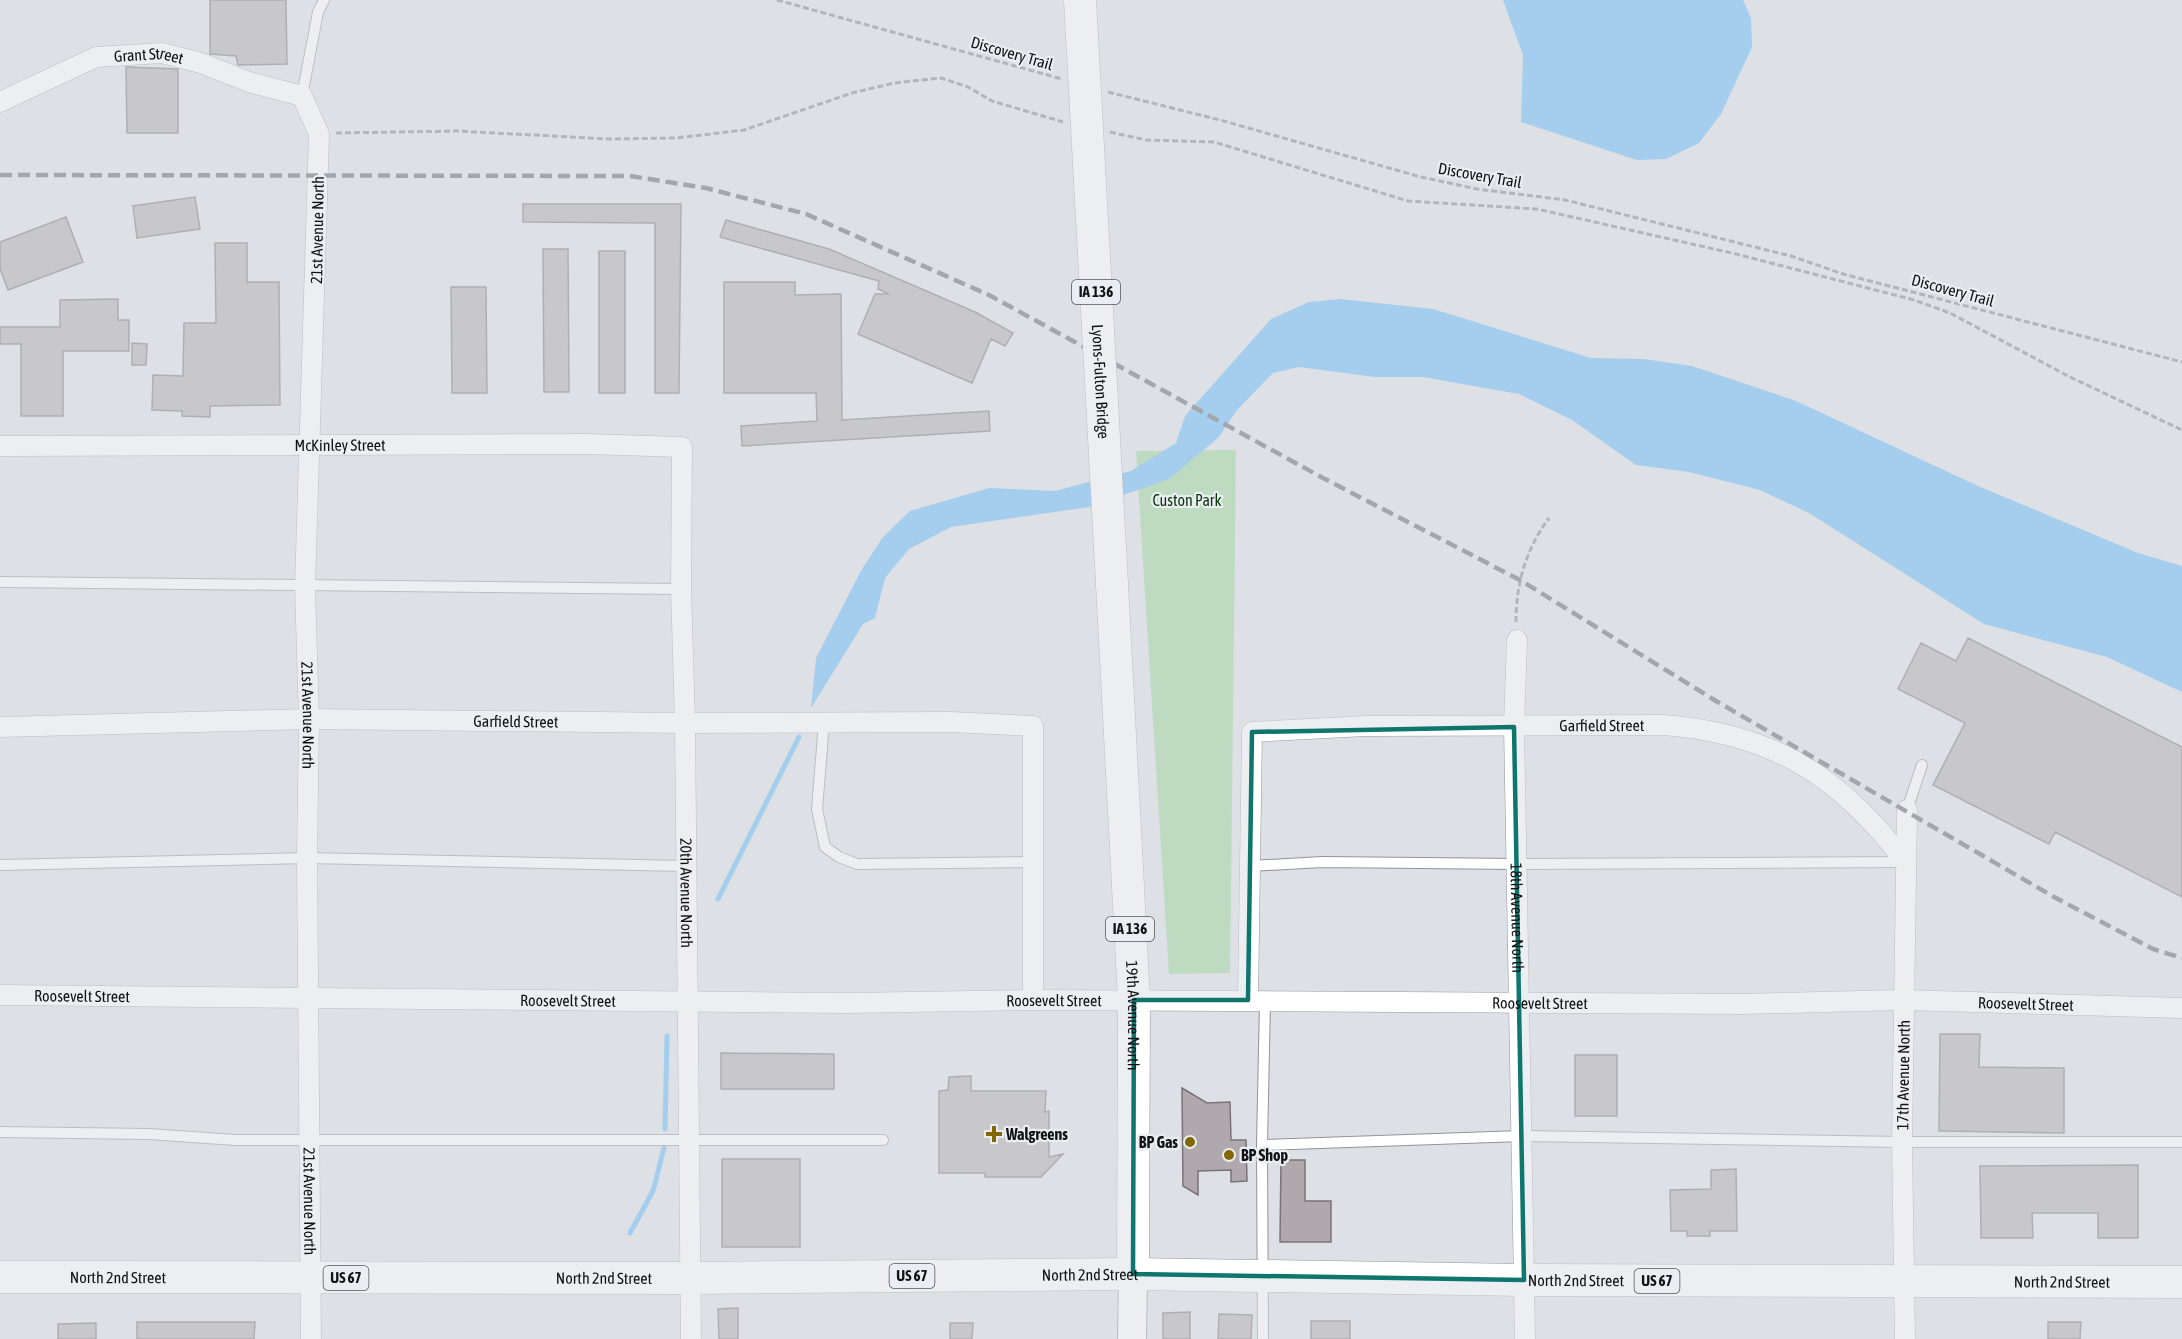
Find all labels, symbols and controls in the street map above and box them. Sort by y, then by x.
street label: Discovery Trail [969,33,1056,74]
street label: Grant Street [113,44,186,67]
street label: Discovery Trail [1437,159,1524,192]
street label: 21st Avenue North [307,176,327,284]
street label: Discovery Trail [1910,270,1997,311]
road number: IA 136 [1072,280,1120,304]
street label: Lyons-Fulton Bridge [1088,324,1113,439]
street label: McKinley Street [294,436,386,455]
park label: Custon Park [1152,491,1222,509]
street label: 21st Avenue North [298,661,318,769]
street label: Garfield Street [473,712,559,731]
street label: Garfield Street [1559,716,1645,734]
street label: 20th Avenue North [677,838,696,948]
street label: 18th Avenue North [1507,863,1527,973]
road number: IA 136 [1106,917,1154,941]
street label: 19th Avenue North [1123,960,1143,1070]
street label: Roosevelt Street [34,986,130,1005]
street label: Roosevelt Street [520,991,616,1010]
street label: Roosevelt Street [1006,991,1102,1009]
street label: Roosevelt Street [1978,993,2074,1014]
street label: Roosevelt Street [1492,994,1588,1012]
street label: 17th Avenue North [1893,1020,1913,1130]
place label: Walgreens [1005,1125,1068,1143]
marker: Walgreens [987,1127,1001,1141]
place label: BP Gas [1139,1133,1178,1151]
marker: BP Gas [1183,1135,1197,1149]
place label: BP Shop [1241,1146,1289,1164]
street label: 21st Avenue North [300,1147,319,1255]
marker: BP Shop [1222,1148,1236,1162]
road number: US 67 [890,1264,934,1288]
street label: North 2nd Street [1042,1265,1139,1284]
road number: US 67 [324,1266,368,1290]
street label: North 2nd Street [70,1268,167,1286]
street label: North 2nd Street [556,1269,653,1287]
road number: US 67 [1634,1269,1680,1293]
street label: North 2nd Street [1528,1271,1625,1289]
street label: North 2nd Street [2014,1272,2111,1291]

